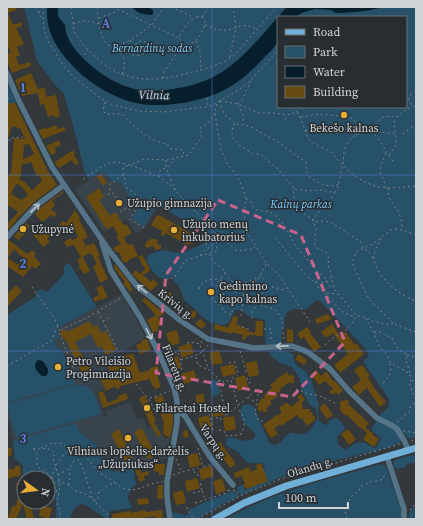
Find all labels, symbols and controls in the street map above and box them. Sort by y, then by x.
text: A [102,15,111,32]
legend [277,16,407,108]
text: Road [313,24,340,40]
park label: Bernardinų sodas [111,41,192,56]
text: Park [313,44,338,60]
text: Water [313,64,345,80]
text: 1 [19,79,27,96]
text: Building [313,84,358,100]
water label: Vilnia [138,87,170,103]
marker: Bekešo kalnas [339,110,349,120]
place label: Bekešo kalnas [309,121,379,136]
place label: Užupio gimnazija [127,196,213,211]
park label: Kalnų parkas [269,197,332,212]
marker: Užupio gimnazija [114,198,124,208]
one-way arrow [30,203,40,213]
place label: Užupio menų inkubatorius [182,217,248,245]
place label: Užupynė [31,222,75,237]
marker: Užupynė [18,224,28,234]
marker: Užupio menų inkubatorius [169,225,179,235]
text: 2 [19,255,27,272]
place label: Gedimino kapo kalnas [219,279,278,307]
one-way arrow [136,285,147,294]
street label: Krivių g. [155,286,197,323]
marker: Gedimino kapo kalnas [206,287,216,297]
one-way arrow [146,328,153,340]
street label: Filaretų g. [158,342,191,394]
one-way arrow [276,342,289,350]
place label: Petro Vileišio Progimnazija [66,354,131,382]
marker: Petro Vileišio Progimnazija [53,362,63,372]
place label: Filaretai Hostel [155,401,230,416]
marker: Filaretai Hostel [142,403,152,413]
street label: Varpų g. [196,421,231,463]
text: 3 [19,430,27,447]
marker: Vilniaus lopšelis-darželis „Užupiukas“ [123,433,133,443]
place label: Vilniaus lopšelis-darželis „Užupiukas“ [67,444,189,472]
street label: Olandų g. [285,453,335,482]
north arrow [16,470,56,510]
scale bar [279,484,348,510]
text: N [37,487,53,498]
text: 100 m [285,490,317,506]

